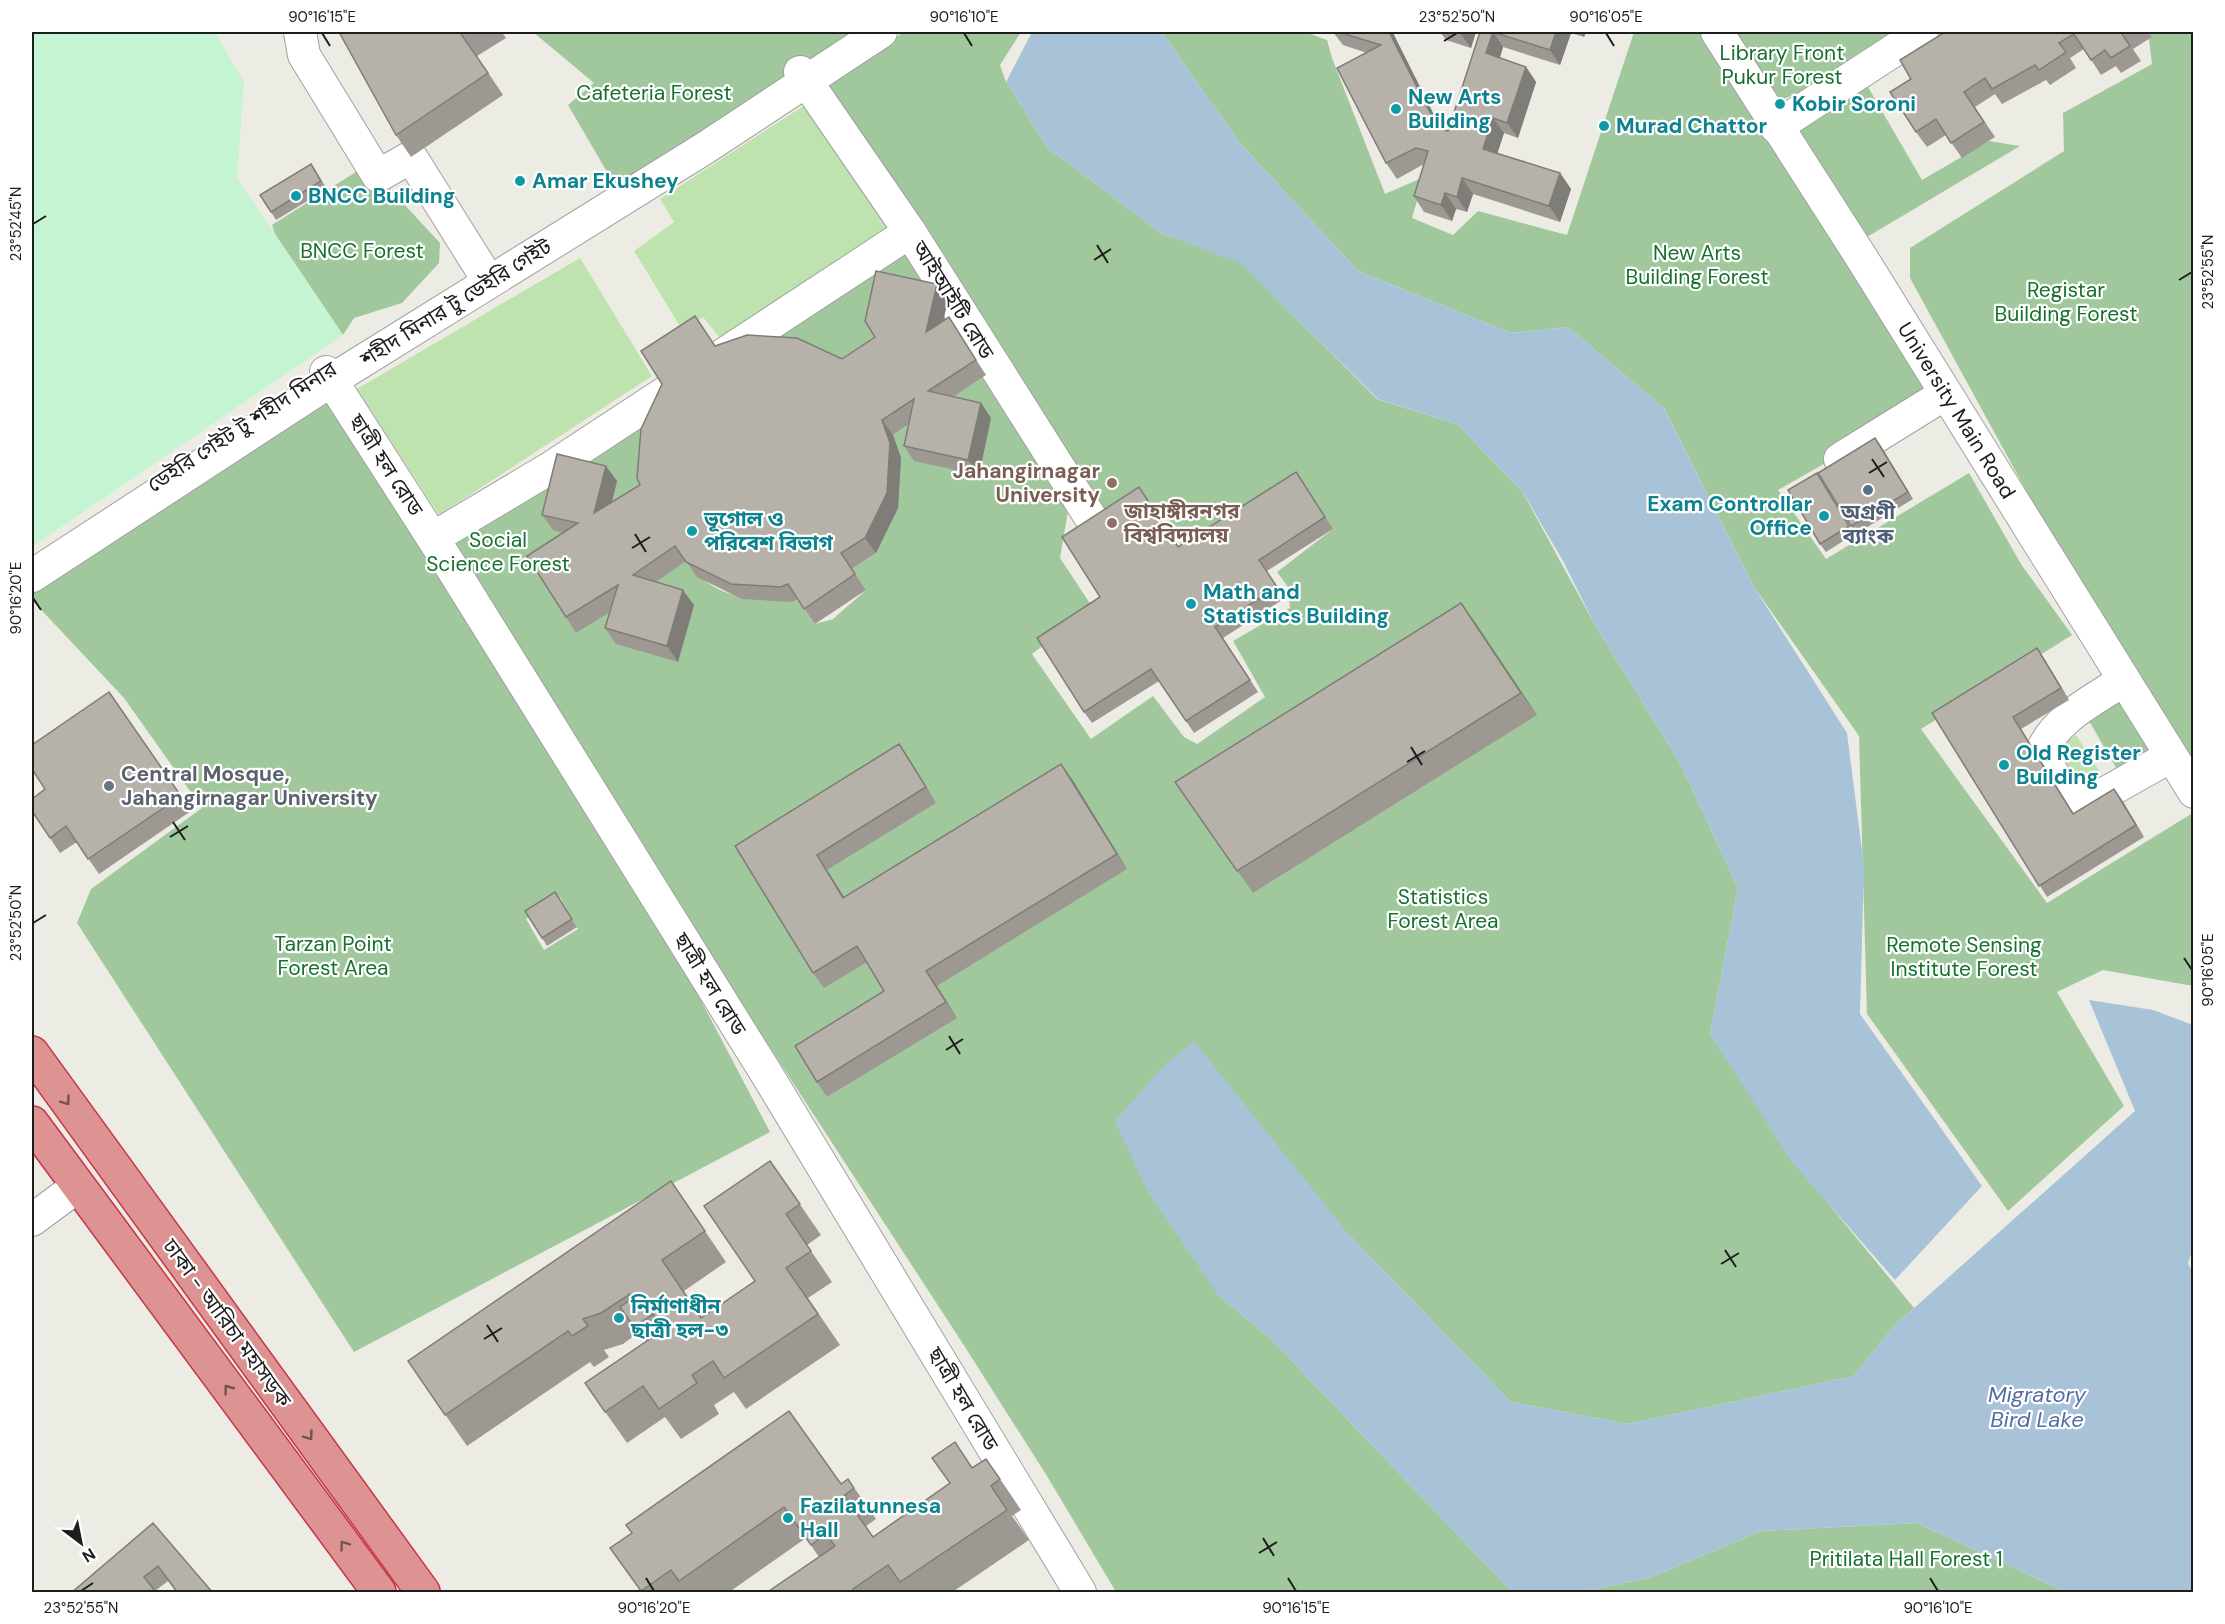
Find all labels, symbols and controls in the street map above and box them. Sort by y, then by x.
text: 90°16'15"E [288,7,356,27]
text: 90°16'10"E [929,7,999,27]
text: 23°52'50"N [1419,7,1495,27]
text: 90°16'05"E [1569,7,1643,27]
park label: Library Front Pukur Forest [1720,39,1844,91]
park label: Cafeteria Forest [576,79,732,107]
place label: New Arts Building [1408,83,1501,135]
place label: Kobir Soroni [1792,90,1916,118]
marker: Kobir Soroni [1773,97,1787,111]
marker: New Arts Building [1389,102,1403,116]
place label: Murad Chattor [1616,112,1768,140]
marker: Murad Chattor [1597,119,1611,133]
place label: Amar Ekushey [532,167,679,195]
marker: Amar Ekushey [513,174,527,188]
place label: BNCC Building [308,182,455,210]
text: 23°52'45"N [6,187,26,261]
marker: BNCC Building [289,189,303,203]
street label: শহীদ মিনার টু ডেইরি গেইট [354,232,557,374]
street label: আইআইটি রোড [905,235,1001,365]
text: 23°52'55"N [2198,235,2218,309]
park label: BNCC Forest [300,237,424,265]
park label: New Arts Building Forest [1626,239,1768,291]
park label: Registar Building Forest [1995,276,2137,328]
street label: University Main Road [1891,317,2022,504]
street label: ডেইরি গেইট টু শহীদ মিনার [142,355,343,499]
street label: ছাত্রী হল রোড [342,408,430,522]
place label: Jahangirnagar University [953,457,1100,509]
marker: Jahangirnagar University [1105,476,1119,490]
marker: অগ্রণী ব্যাংক [1861,483,1875,497]
place label: Exam Controllar Office [1647,490,1812,542]
place label: জাহাঙ্গীরনগর বিশ্ববিদ্যালয় [1123,497,1240,549]
place label: অগ্রণী ব্যাংক [1840,498,1896,550]
place label: ভূগোল ও পরিবেশ বিভাগ [703,505,833,557]
marker: Exam Controllar Office [1817,509,1831,523]
marker: জাহাঙ্গীরনগর বিশ্ববিদ্যালয় [1105,516,1119,530]
marker: ভূগোল ও পরিবেশ বিভাগ [685,524,699,538]
park label: Social Science Forest [426,526,570,578]
text: 90°16'20"E [6,562,26,634]
place label: Math and Statistics Building [1203,578,1389,630]
marker: Math and Statistics Building [1184,597,1198,611]
place label: Old Register Building [2016,739,2141,791]
marker: Old Register Building [1997,758,2011,772]
place label: Central Mosque, Jahangirnagar University [121,760,378,812]
marker: Central Mosque, Jahangirnagar University [102,779,116,793]
park label: Statistics Forest Area [1387,883,1499,935]
text: 23°52'50"N [6,885,26,961]
street label: ছাত্রী হল রোড [667,926,753,1042]
park label: Tarzan Point Forest Area [274,930,392,982]
park label: Remote Sensing Institute Forest [1886,931,2042,983]
text: 90°16'05"E [2198,933,2218,1007]
one-way arrow [59,1094,70,1105]
street label: ঢাকা - আরিচা মহাসড়ক [156,1232,298,1414]
place label: নির্মাণাধীন ছাত্রী হল-৩ [630,1292,728,1344]
marker: নির্মাণাধীন ছাত্রী হল-৩ [612,1311,626,1325]
street label: ছাত্রী হল রোড [921,1341,1005,1457]
water label: Migratory Bird Lake [1988,1380,2087,1434]
one-way arrow [224,1384,235,1395]
one-way arrow [302,1429,313,1440]
place label: Fazilatunnesa Hall [800,1492,941,1544]
marker: Fazilatunnesa Hall [781,1511,795,1525]
north arrow [51,1513,111,1573]
one-way arrow [340,1541,351,1552]
text: N [78,1543,99,1567]
park label: Pritilata Hall Forest 1 [1810,1545,2003,1573]
text: 23°52'55"N [44,1598,118,1618]
text: 90°16'20"E [618,1598,690,1618]
text: 90°16'15"E [1262,1598,1330,1618]
text: 90°16'10"E [1903,1598,1973,1618]

